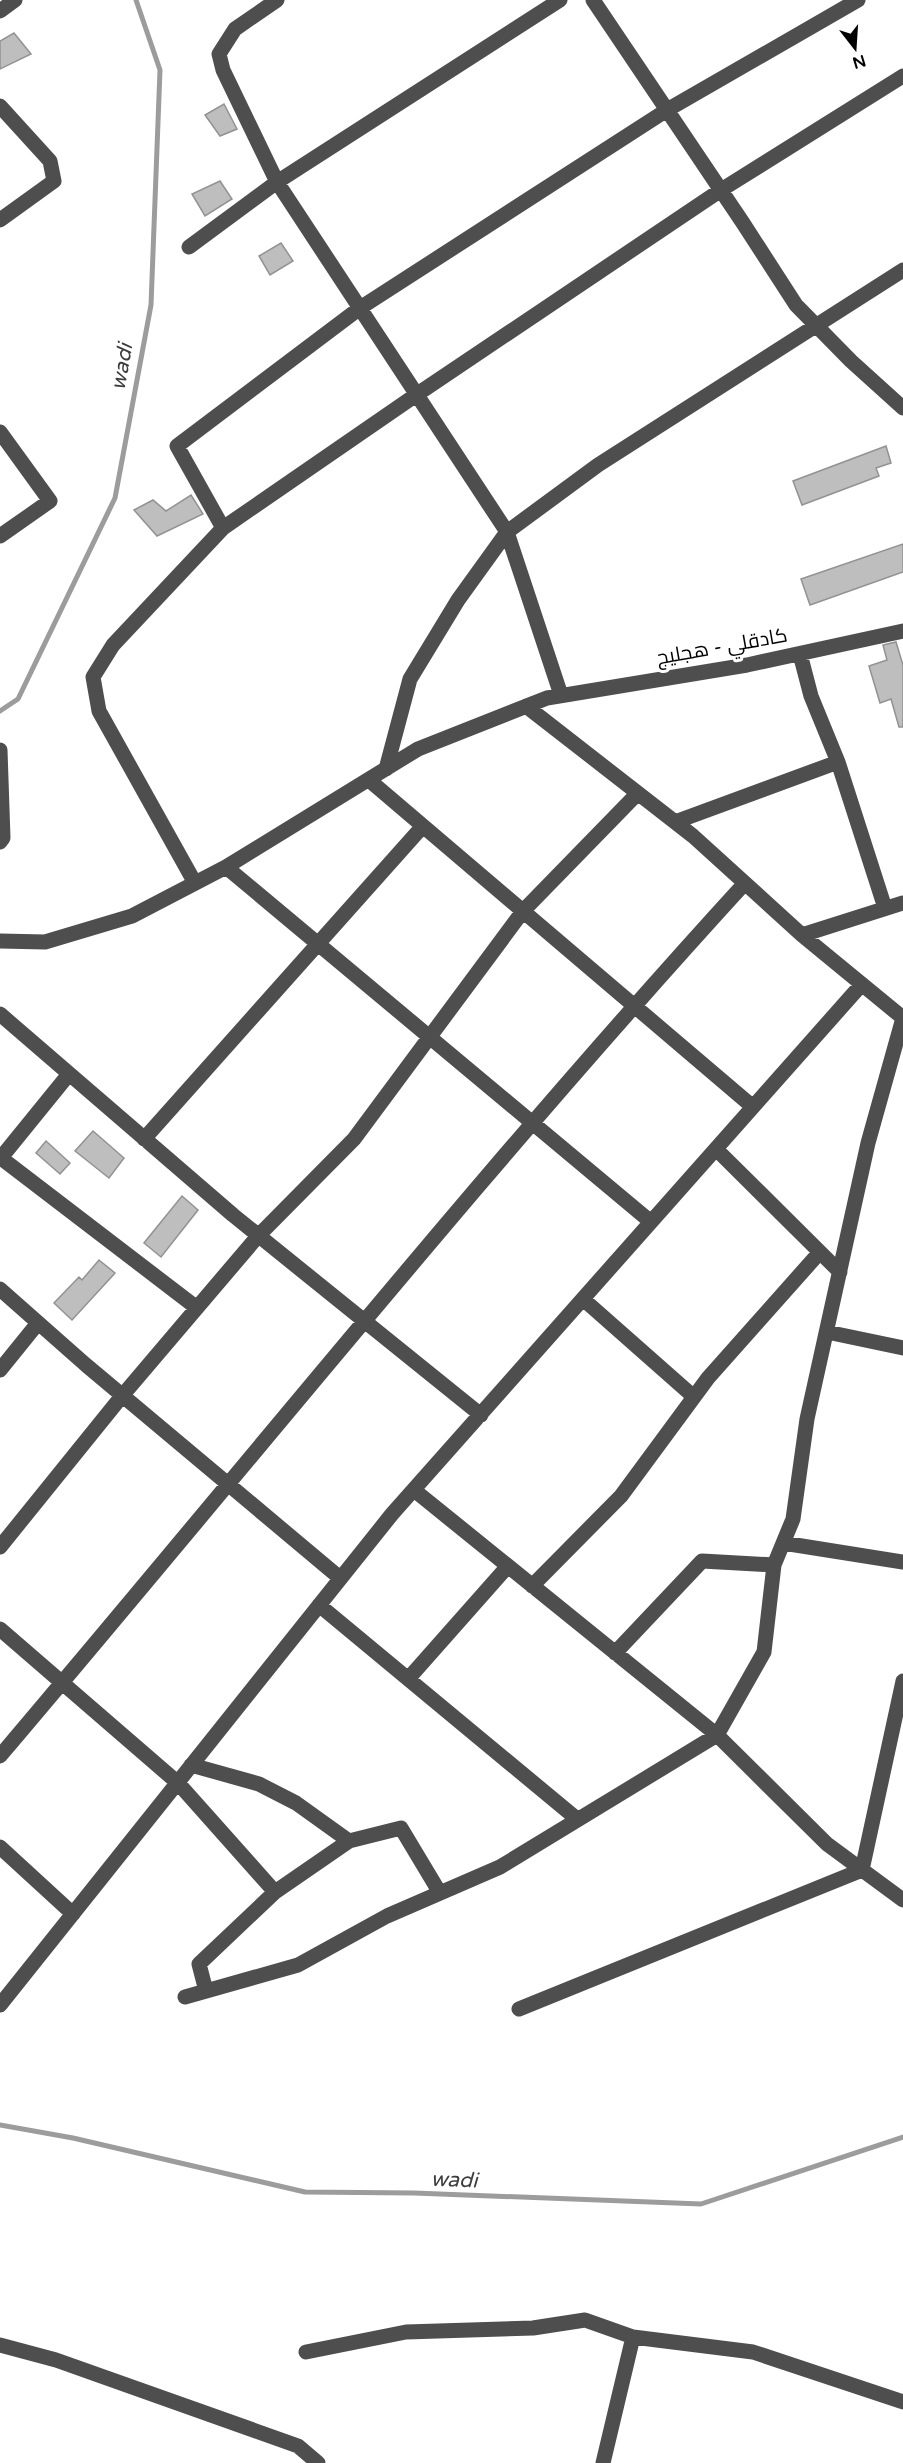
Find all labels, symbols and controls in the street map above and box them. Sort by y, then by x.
north arrow [825,18,885,78]
text: N [850,50,868,73]
water label: wadi [106,339,139,392]
street label: كادقلي - هجليج [655,624,790,673]
water label: wadi [430,2167,481,2193]

